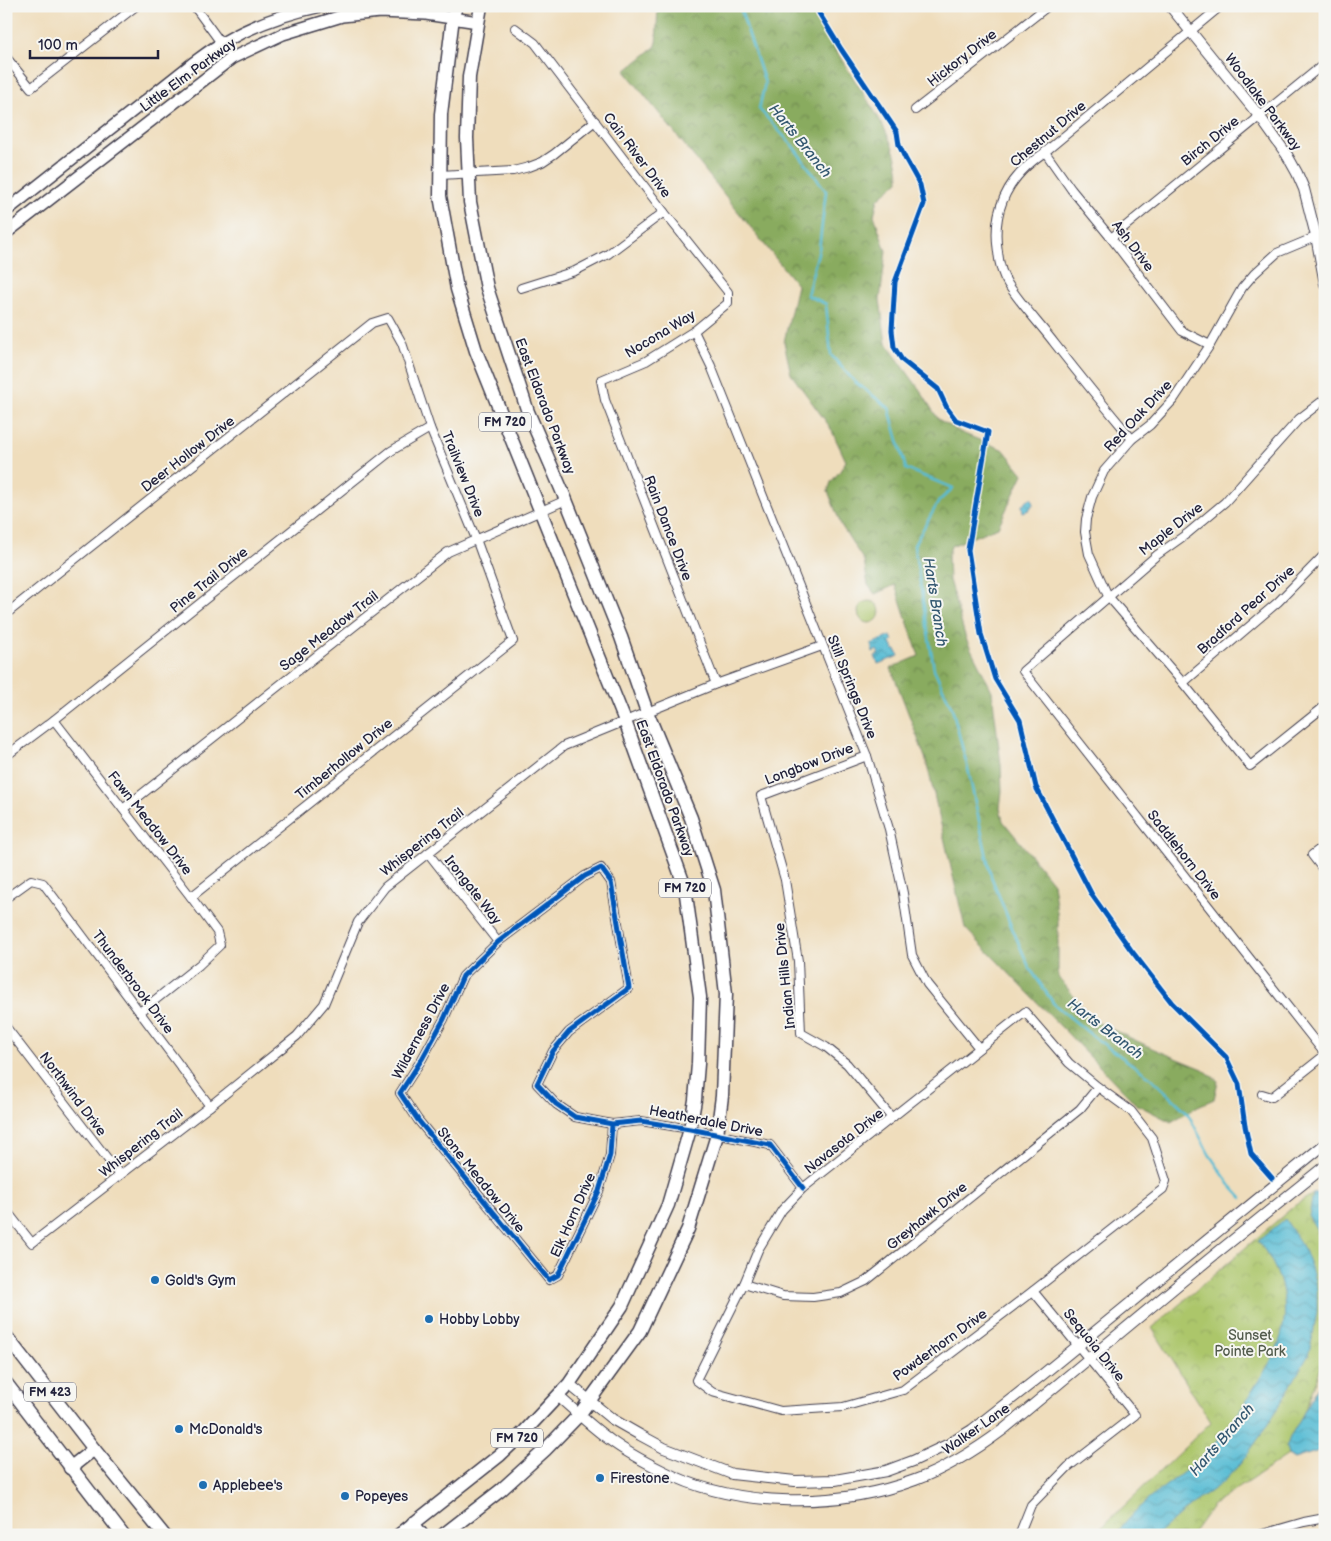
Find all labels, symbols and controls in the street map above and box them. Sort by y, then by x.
street label: Hickory Drive [924,26,1000,90]
scale bar [30,28,158,60]
street label: Little Elm Parkway [137,34,240,115]
text: 100 m [38,36,78,55]
street label: Woodlake Parkway [1221,50,1305,154]
street label: Chestnut Drive [1007,97,1089,171]
water label: Harts Branch [764,100,836,182]
street label: Cain River Drive [599,109,675,201]
street label: Birch Drive [1178,113,1242,169]
street label: Ash Drive [1108,217,1158,275]
street label: Nocona Way [622,306,699,362]
street label: East Eldorado Parkway [511,336,579,477]
street label: Red Oak Drive [1100,377,1176,455]
street label: Deer Hollow Drive [138,412,238,496]
road number: FM 720 [479,412,531,432]
street label: Trailview Drive [438,429,488,519]
street label: Rain Dance Drive [640,473,696,583]
street label: Maple Drive [1136,499,1206,559]
street label: Pine Trail Drive [167,543,251,617]
water label: Harts Branch [919,556,951,648]
street label: Bradford Pear Drive [1194,562,1298,658]
street label: Sage Meadow Trail [276,587,382,675]
street label: Still Springs Drive [823,633,881,741]
street label: Timberhollow Drive [292,715,396,803]
street label: East Eldorado Parkway [632,717,698,859]
street label: Longbow Drive [762,739,856,789]
street label: Fawn Meadow Drive [104,768,196,878]
street label: Whispering Trail [377,804,467,880]
street label: Saddlehorn Drive [1144,807,1224,903]
street label: Irongate Way [441,852,506,928]
road number: FM 720 [659,878,711,898]
street label: Indian Hills Drive [771,922,799,1030]
street label: Thunderbrook Drive [89,927,177,1037]
street label: Wilderness Drive [388,980,454,1082]
water label: Harts Branch [1063,994,1147,1064]
street label: Northwind Drive [36,1049,110,1139]
street label: Heatherdale Drive [648,1102,764,1140]
street label: Whispering Trail [96,1105,186,1181]
street label: Navasota Drive [801,1105,887,1177]
street label: Stone Meadow Drive [433,1124,529,1236]
street label: Elk Horn Drive [547,1170,599,1260]
street label: Greyhawk Drive [883,1178,971,1254]
place label: Gold's Gym [165,1272,236,1289]
marker: Gold's Gym [149,1274,161,1286]
street label: Powderhorn Drive [890,1305,990,1385]
street label: Sequoia Drive [1060,1305,1128,1385]
place label: Hobby Lobby [439,1311,520,1328]
marker: Hobby Lobby [423,1313,435,1325]
park label: Sunset Pointe Park [1214,1327,1286,1360]
road number: FM 423 [24,1382,76,1401]
street label: Walker Lane [939,1400,1013,1458]
water label: Harts Branch [1185,1400,1259,1480]
place label: McDonald's [189,1421,263,1438]
marker: McDonald's [173,1423,185,1435]
road number: FM 720 [491,1429,543,1448]
place label: Firestone [610,1470,670,1487]
marker: Firestone [594,1472,606,1484]
place label: Applebee's [213,1477,283,1494]
marker: Applebee's [197,1479,209,1491]
place label: Popeyes [355,1488,408,1505]
marker: Popeyes [339,1490,351,1502]

